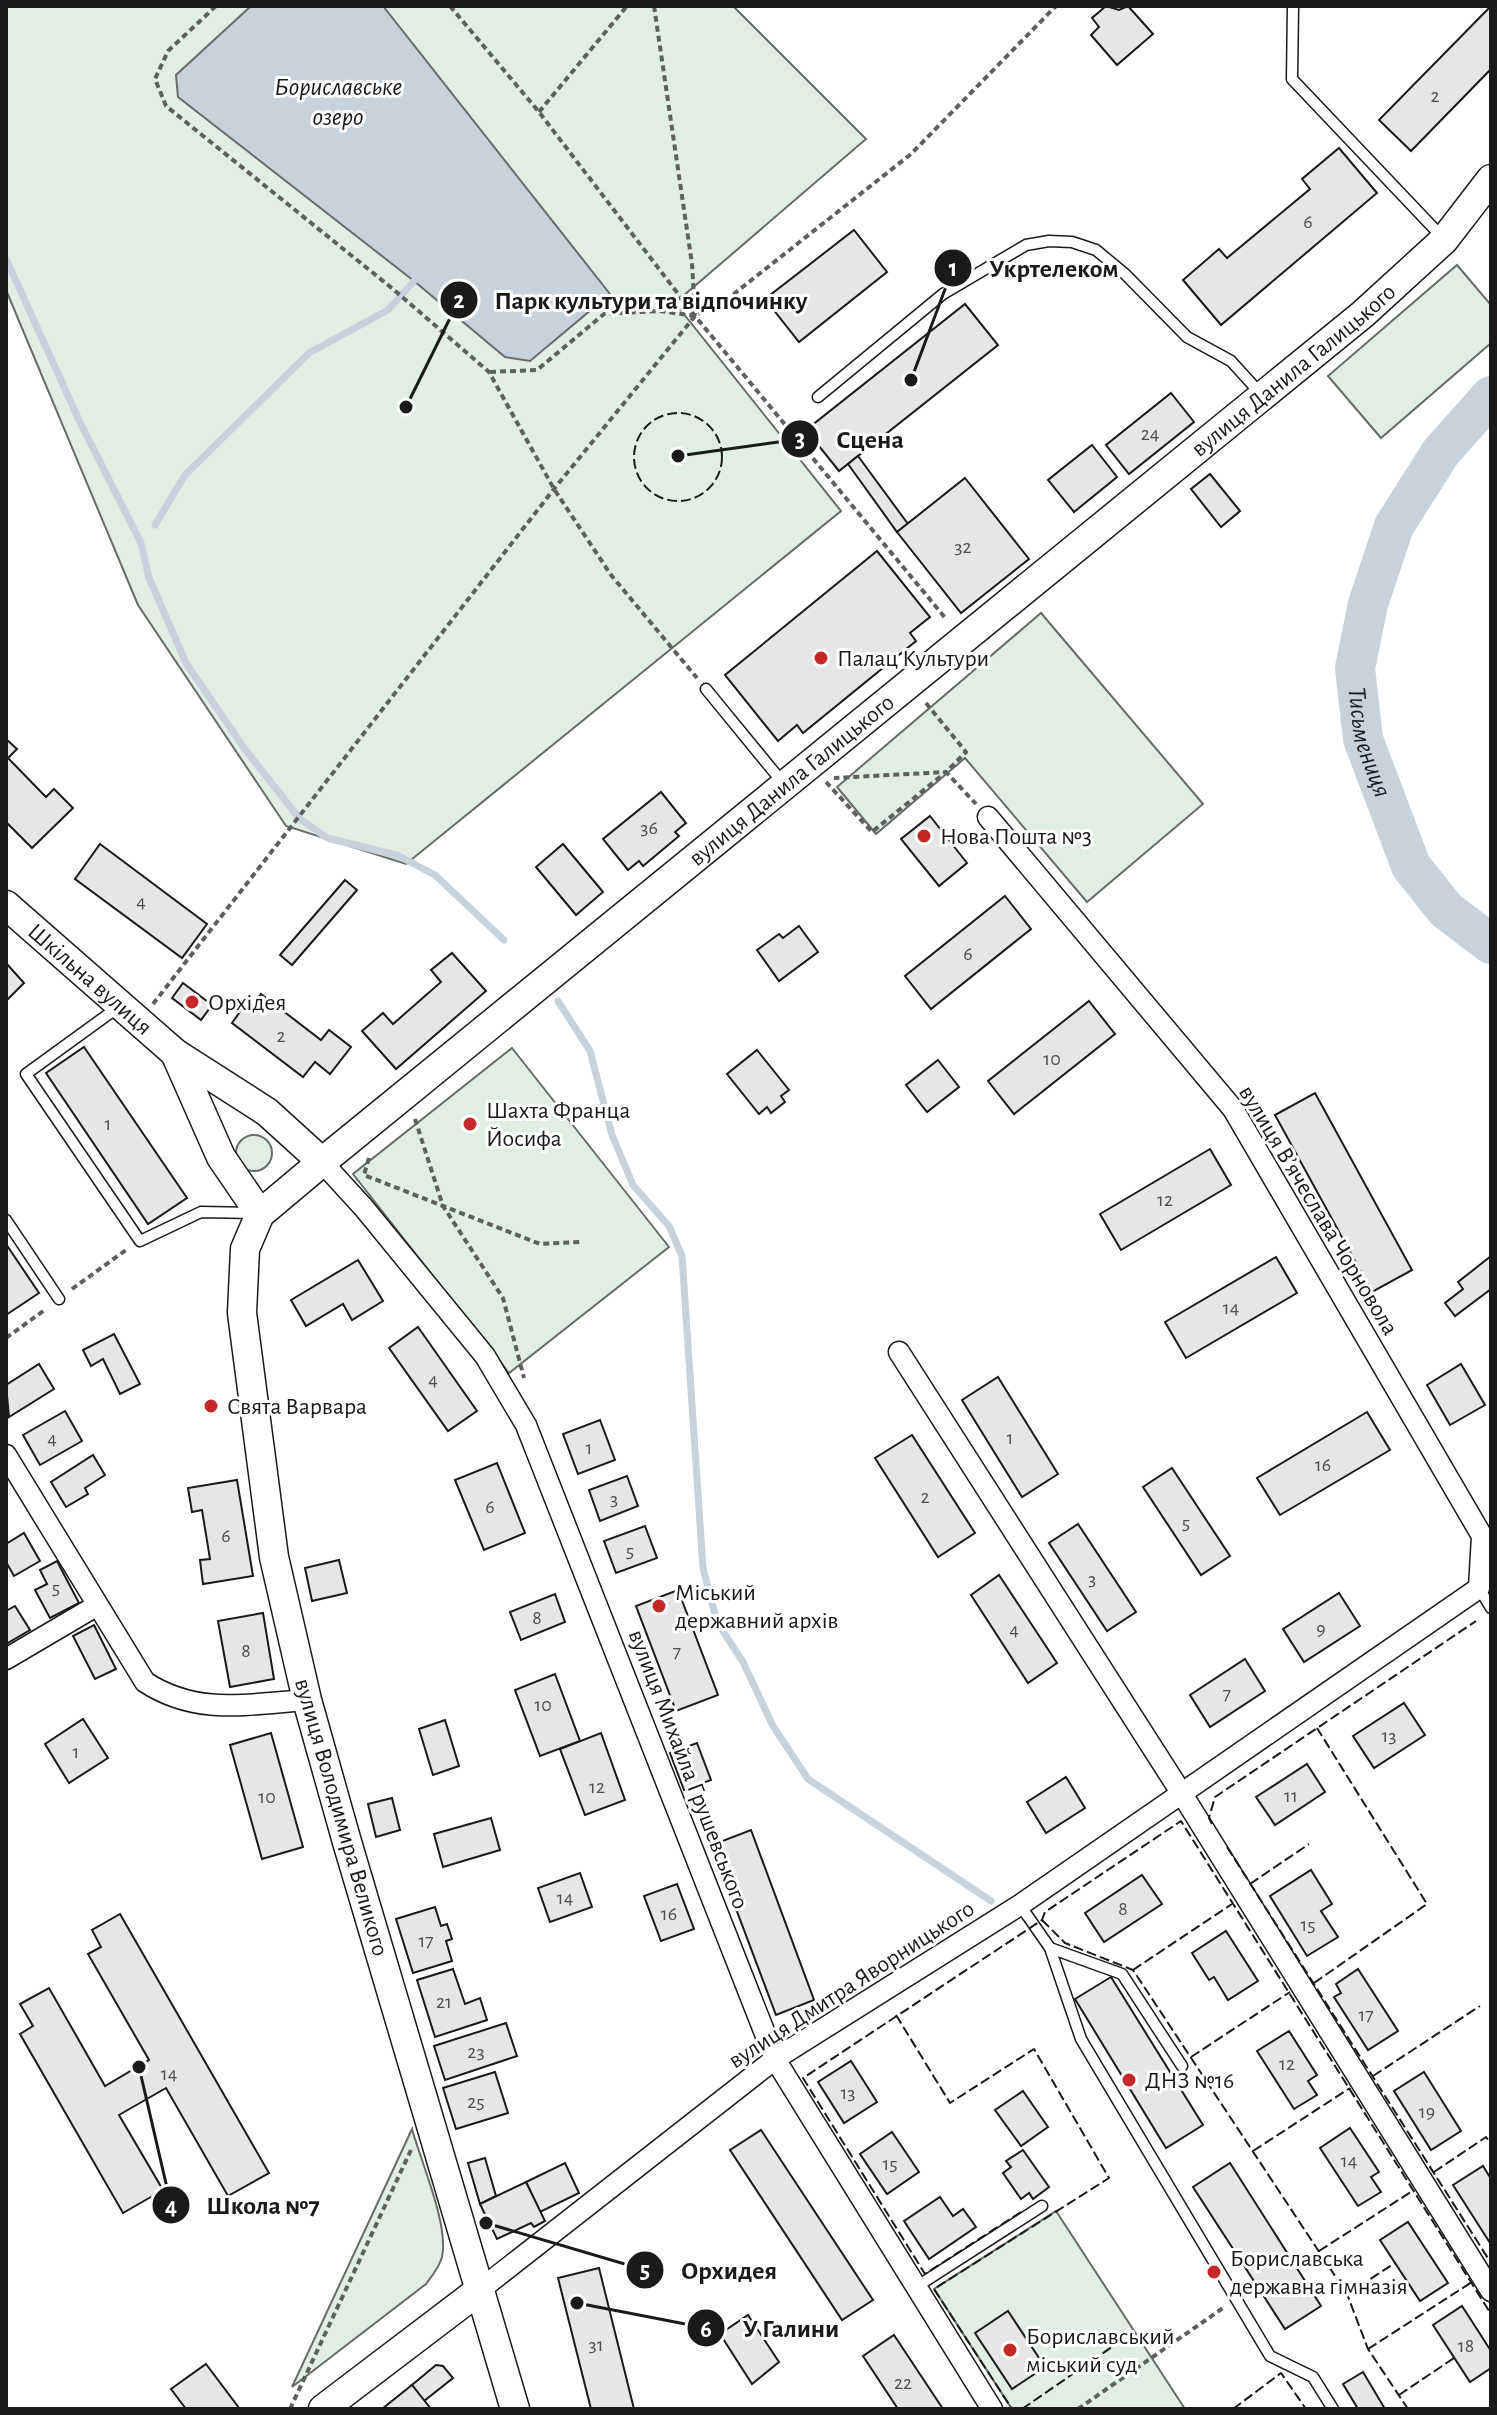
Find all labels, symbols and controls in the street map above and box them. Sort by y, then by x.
water label: Бориславське озеро [274,74,403,130]
house number: 2 [1430,86,1440,106]
house number: 6 [1303,212,1313,232]
callout: Укртелеком [933,243,1134,293]
text: Укртелеком [989,256,1119,282]
text: 1 [949,257,957,281]
callout: Парк культури та відпочинку [439,275,824,325]
street label: вулиця Данила Галицького [1187,280,1401,462]
text: Парк культури та відпочинку [494,288,808,314]
text: 2 [453,289,465,313]
callout: Сцена [780,414,919,464]
house number: 24 [1141,424,1159,444]
text: Сцена [836,427,904,453]
text: 3 [795,428,805,452]
house number: 32 [954,537,972,557]
place label: Палац Культури [837,647,989,671]
marker: Палац Культури [812,649,830,667]
water label: Тисьмениця [1343,686,1396,801]
street label: вулиця Данила Галицького [685,690,899,871]
house number: 36 [640,818,658,838]
place label: Нова Пошта №3 [940,825,1092,849]
marker: Нова Пошта №3 [915,827,933,845]
house number: 4 [136,892,146,912]
street label: Шкільна вулиця [23,919,156,1040]
house number: 6 [963,944,973,964]
place label: Орхідея [208,991,286,1015]
marker: Орхідея [183,993,201,1011]
house number: 2 [276,1026,286,1046]
house number: 10 [1043,1049,1061,1069]
street label: вулиця Вʼячеслава Чорновола [1234,1081,1402,1340]
place label: Шахта Франца Йосифа [486,1099,630,1151]
house number: 1 [105,1114,111,1134]
marker: Шахта Франца Йосифа [461,1115,479,1133]
house number: 12 [1157,1190,1173,1210]
house number: 14 [1223,1298,1239,1318]
house number: 4 [428,1370,438,1390]
place label: Свята Варвара [227,1395,367,1419]
marker: Свята Варвара [202,1397,220,1415]
house number: 1 [1007,1428,1013,1448]
house number: 4 [47,1429,57,1449]
house number: 1 [586,1438,592,1458]
house number: 16 [1315,1455,1331,1475]
house number: 2 [920,1487,930,1507]
house number: 3 [610,1489,618,1509]
house number: 6 [485,1497,495,1517]
house number: 5 [1182,1513,1190,1533]
house number: 6 [221,1526,231,1546]
house number: 5 [626,1541,634,1561]
house number: 3 [1088,1569,1096,1589]
house number: 5 [52,1578,60,1598]
place label: Міський державний архів [675,1581,838,1633]
marker: Міський державний архів [650,1597,668,1615]
house number: 8 [532,1608,542,1628]
house number: 9 [1316,1619,1326,1639]
house number: 4 [1009,1620,1019,1640]
street label: вулиця Михайла Грушевського [624,1626,752,1912]
house number: 8 [241,1641,251,1661]
house number: 7 [673,1642,681,1662]
street label: вулиця Володимира Великого [290,1676,392,1959]
house number: 7 [1223,1684,1231,1704]
house number: 10 [534,1695,552,1715]
house number: 13 [1381,1726,1397,1746]
house number: 1 [73,1742,79,1762]
house number: 12 [589,1777,605,1797]
house number: 11 [1284,1786,1298,1806]
house number: 10 [258,1787,276,1807]
house number: 14 [557,1888,573,1908]
street label: вулиця Дмитра Яворницького [724,1896,979,2073]
house number: 8 [1118,1899,1128,1919]
house number: 16 [661,1904,677,1924]
house number: 15 [1300,1915,1316,1935]
house number: 17 [418,1931,434,1951]
house number: 21 [436,1992,452,2012]
house number: 17 [1358,2005,1374,2025]
house number: 23 [467,2042,485,2062]
house number: 12 [1279,2054,1295,2074]
house number: 14 [161,2064,177,2084]
place label: ДНЗ №16 [1145,2069,1234,2093]
marker: ДНЗ №16 [1120,2071,1138,2089]
house number: 13 [840,2083,856,2103]
house number: 25 [467,2092,485,2112]
house number: 19 [1419,2102,1435,2122]
house number: 14 [1341,2151,1357,2171]
house number: 15 [882,2154,898,2174]
callout: Школа №7 [151,2180,336,2230]
text: Школа №7 [206,2193,320,2219]
text: 4 [165,2195,177,2219]
callout: Орхидея [625,2245,793,2295]
place label: Бориславська державна гімназія [1230,2247,1408,2299]
text: Орхидея [681,2258,777,2284]
text: 5 [640,2259,650,2283]
marker: Бориславська державна гімназія [1205,2263,1223,2281]
callout: У Галини [686,2303,855,2353]
text: У Галини [743,2316,839,2342]
text: 6 [700,2318,712,2342]
place label: Бориславський міський суд [1026,2325,1174,2377]
house number: 31 [588,2335,604,2355]
house number: 18 [1458,2336,1474,2356]
marker: Бориславський міський суд [1001,2341,1019,2359]
house number: 22 [894,2373,912,2393]

